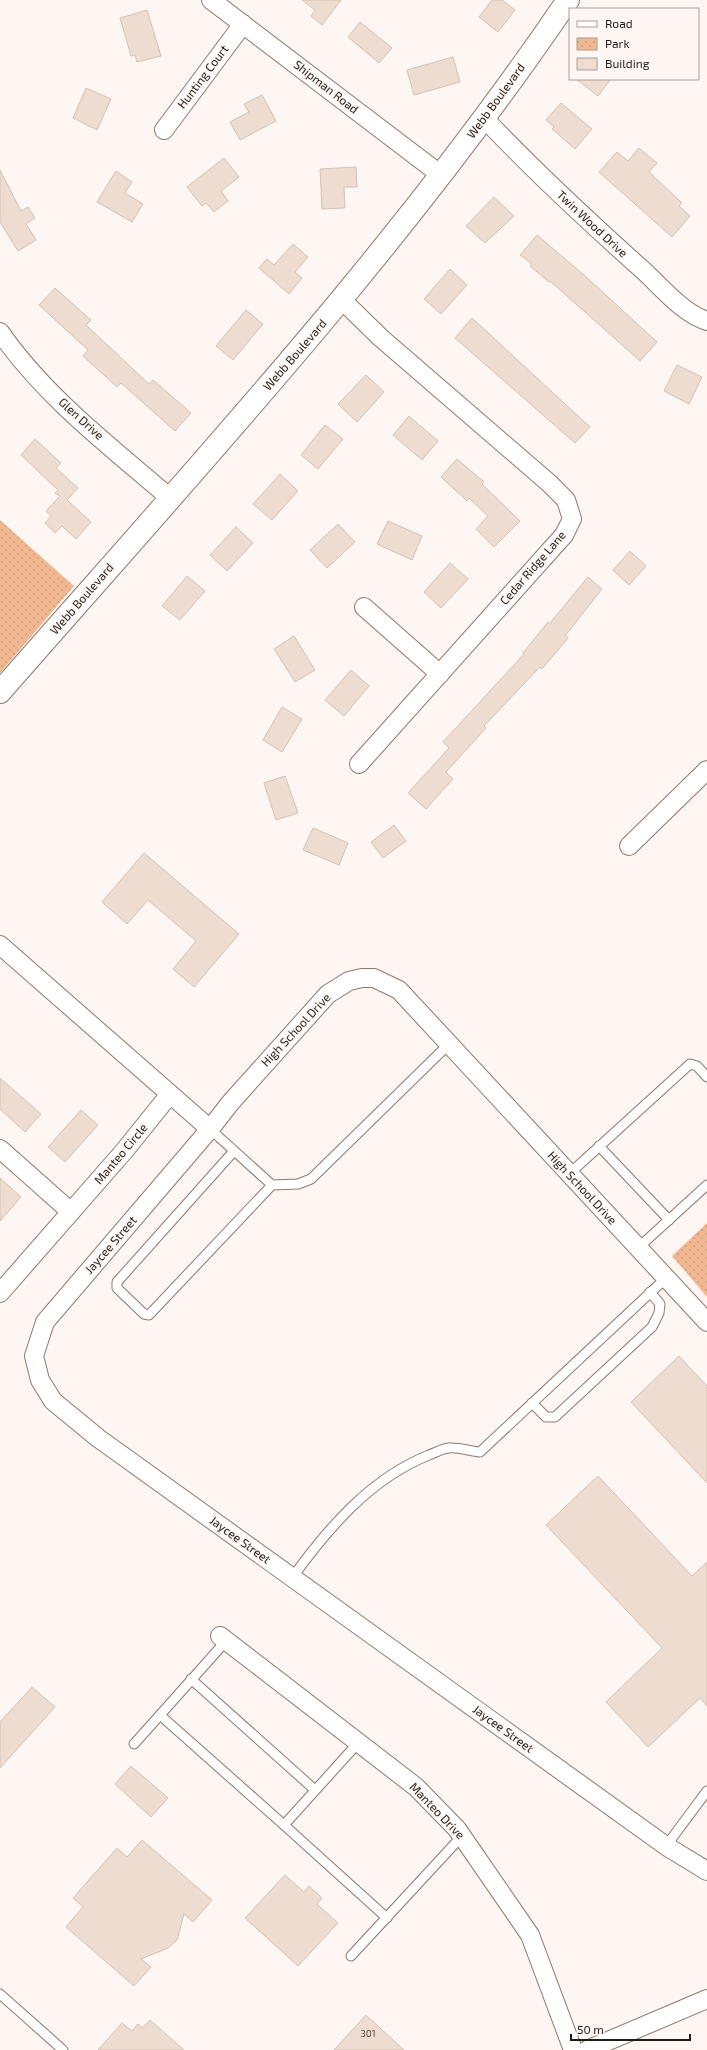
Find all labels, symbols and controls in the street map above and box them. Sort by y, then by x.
legend [569,8,699,80]
text: Road [605,16,633,30]
text: Park [605,36,630,50]
street label: Hunting Court [174,42,231,111]
text: Building [605,56,650,70]
street label: Shipman Road [292,57,362,116]
street label: Webb Boulevard [463,60,527,141]
street label: Twin Wood Drive [555,187,631,260]
street label: Webb Boulevard [260,316,329,393]
street label: Glen Drive [56,394,107,442]
street label: Cedar Ridge Lane [496,528,568,607]
street label: Webb Boulevard [47,560,116,637]
street label: High School Drive [258,990,333,1069]
street label: Manteo Circle [91,1120,150,1187]
street label: High School Drive [545,1148,620,1227]
street label: Jaycee Street [81,1212,139,1276]
street label: Jaycee Street [207,1512,274,1566]
street label: Jaycee Street [470,1701,537,1755]
street label: Manteo Drive [407,1779,468,1841]
scale bar [571,2016,690,2042]
text: 50 m [577,2022,604,2036]
house number: 301 [360,2027,376,2039]

